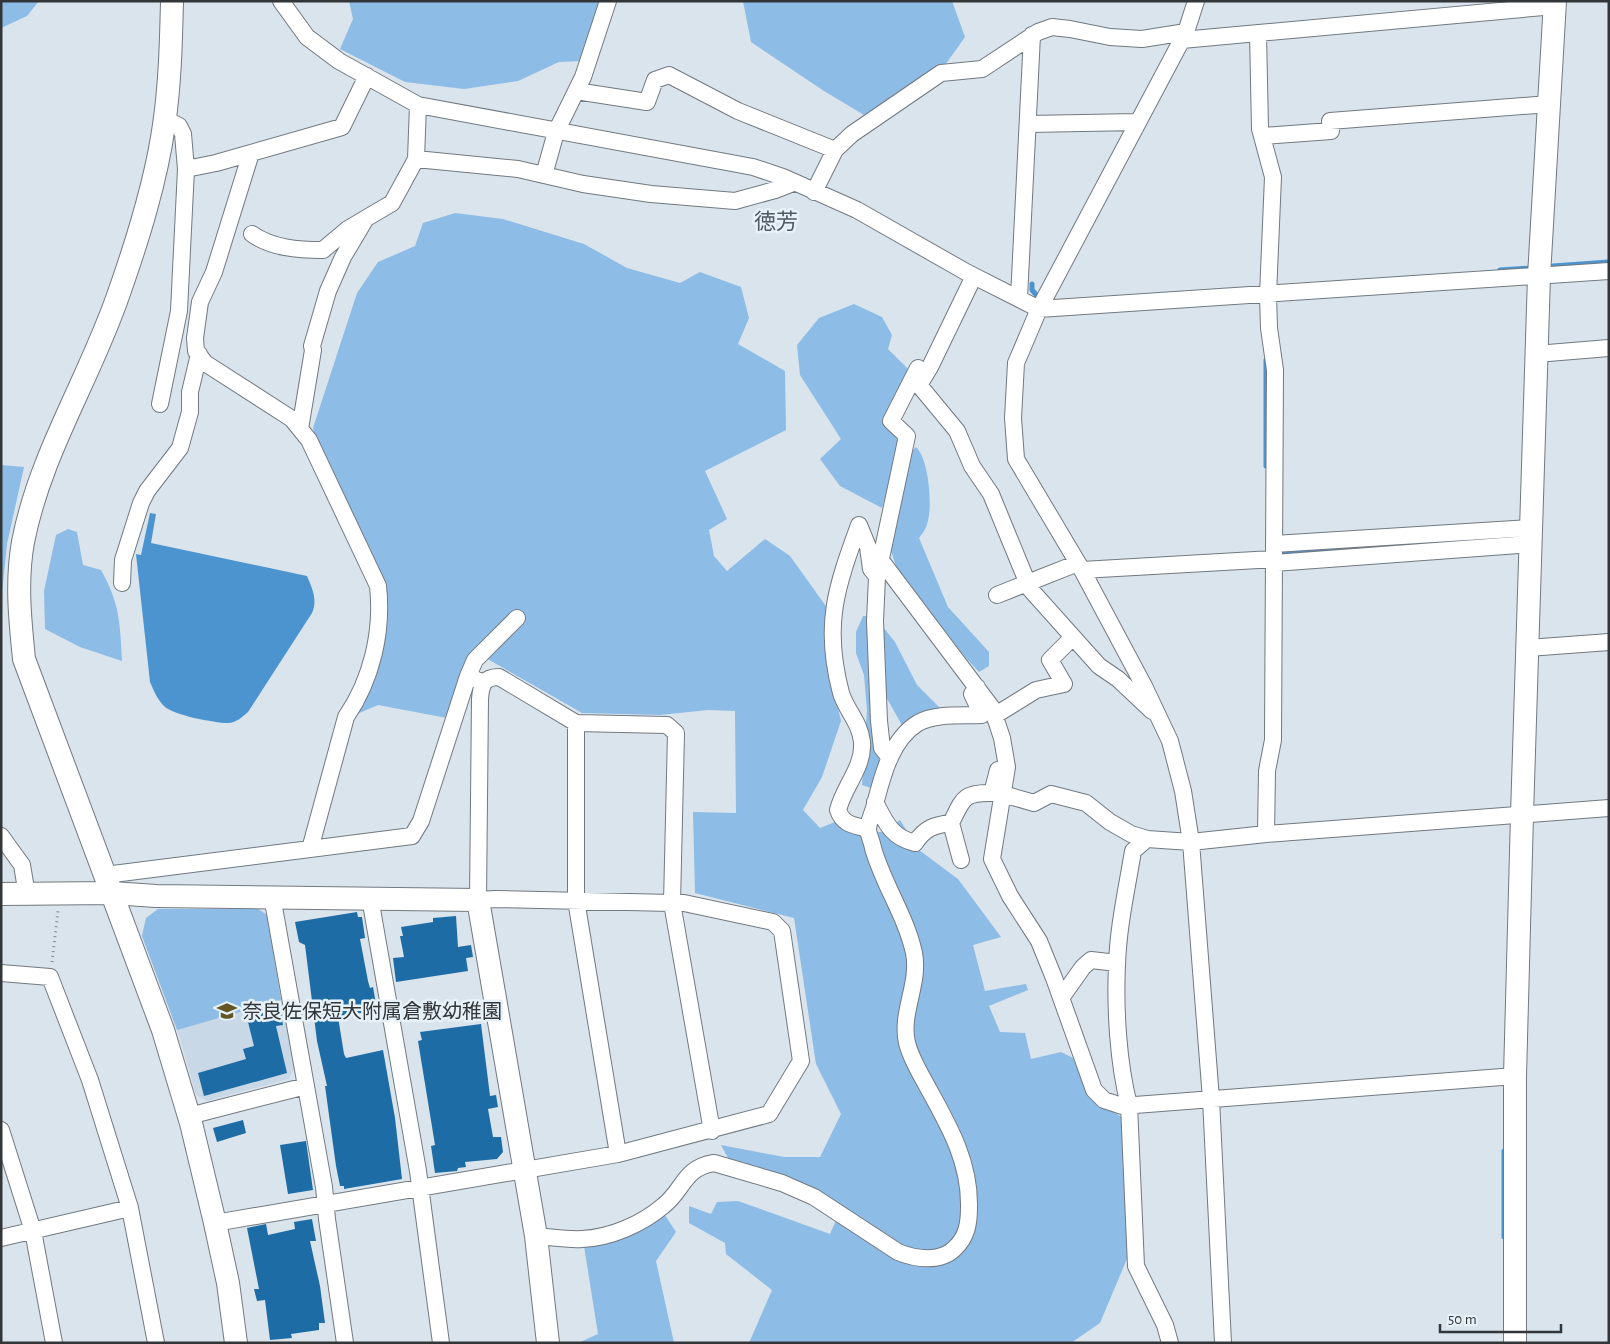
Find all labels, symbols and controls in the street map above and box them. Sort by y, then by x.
district label: 徳芳 [754,210,798,233]
school or university icon: 奈良佐保短大附属倉敷幼稚園 [216,1000,238,1022]
place label: 奈良佐保短大附属倉敷幼稚園 [242,1000,502,1022]
scale bar [1440,1302,1561,1334]
text: 50 m [1448,1312,1477,1327]

